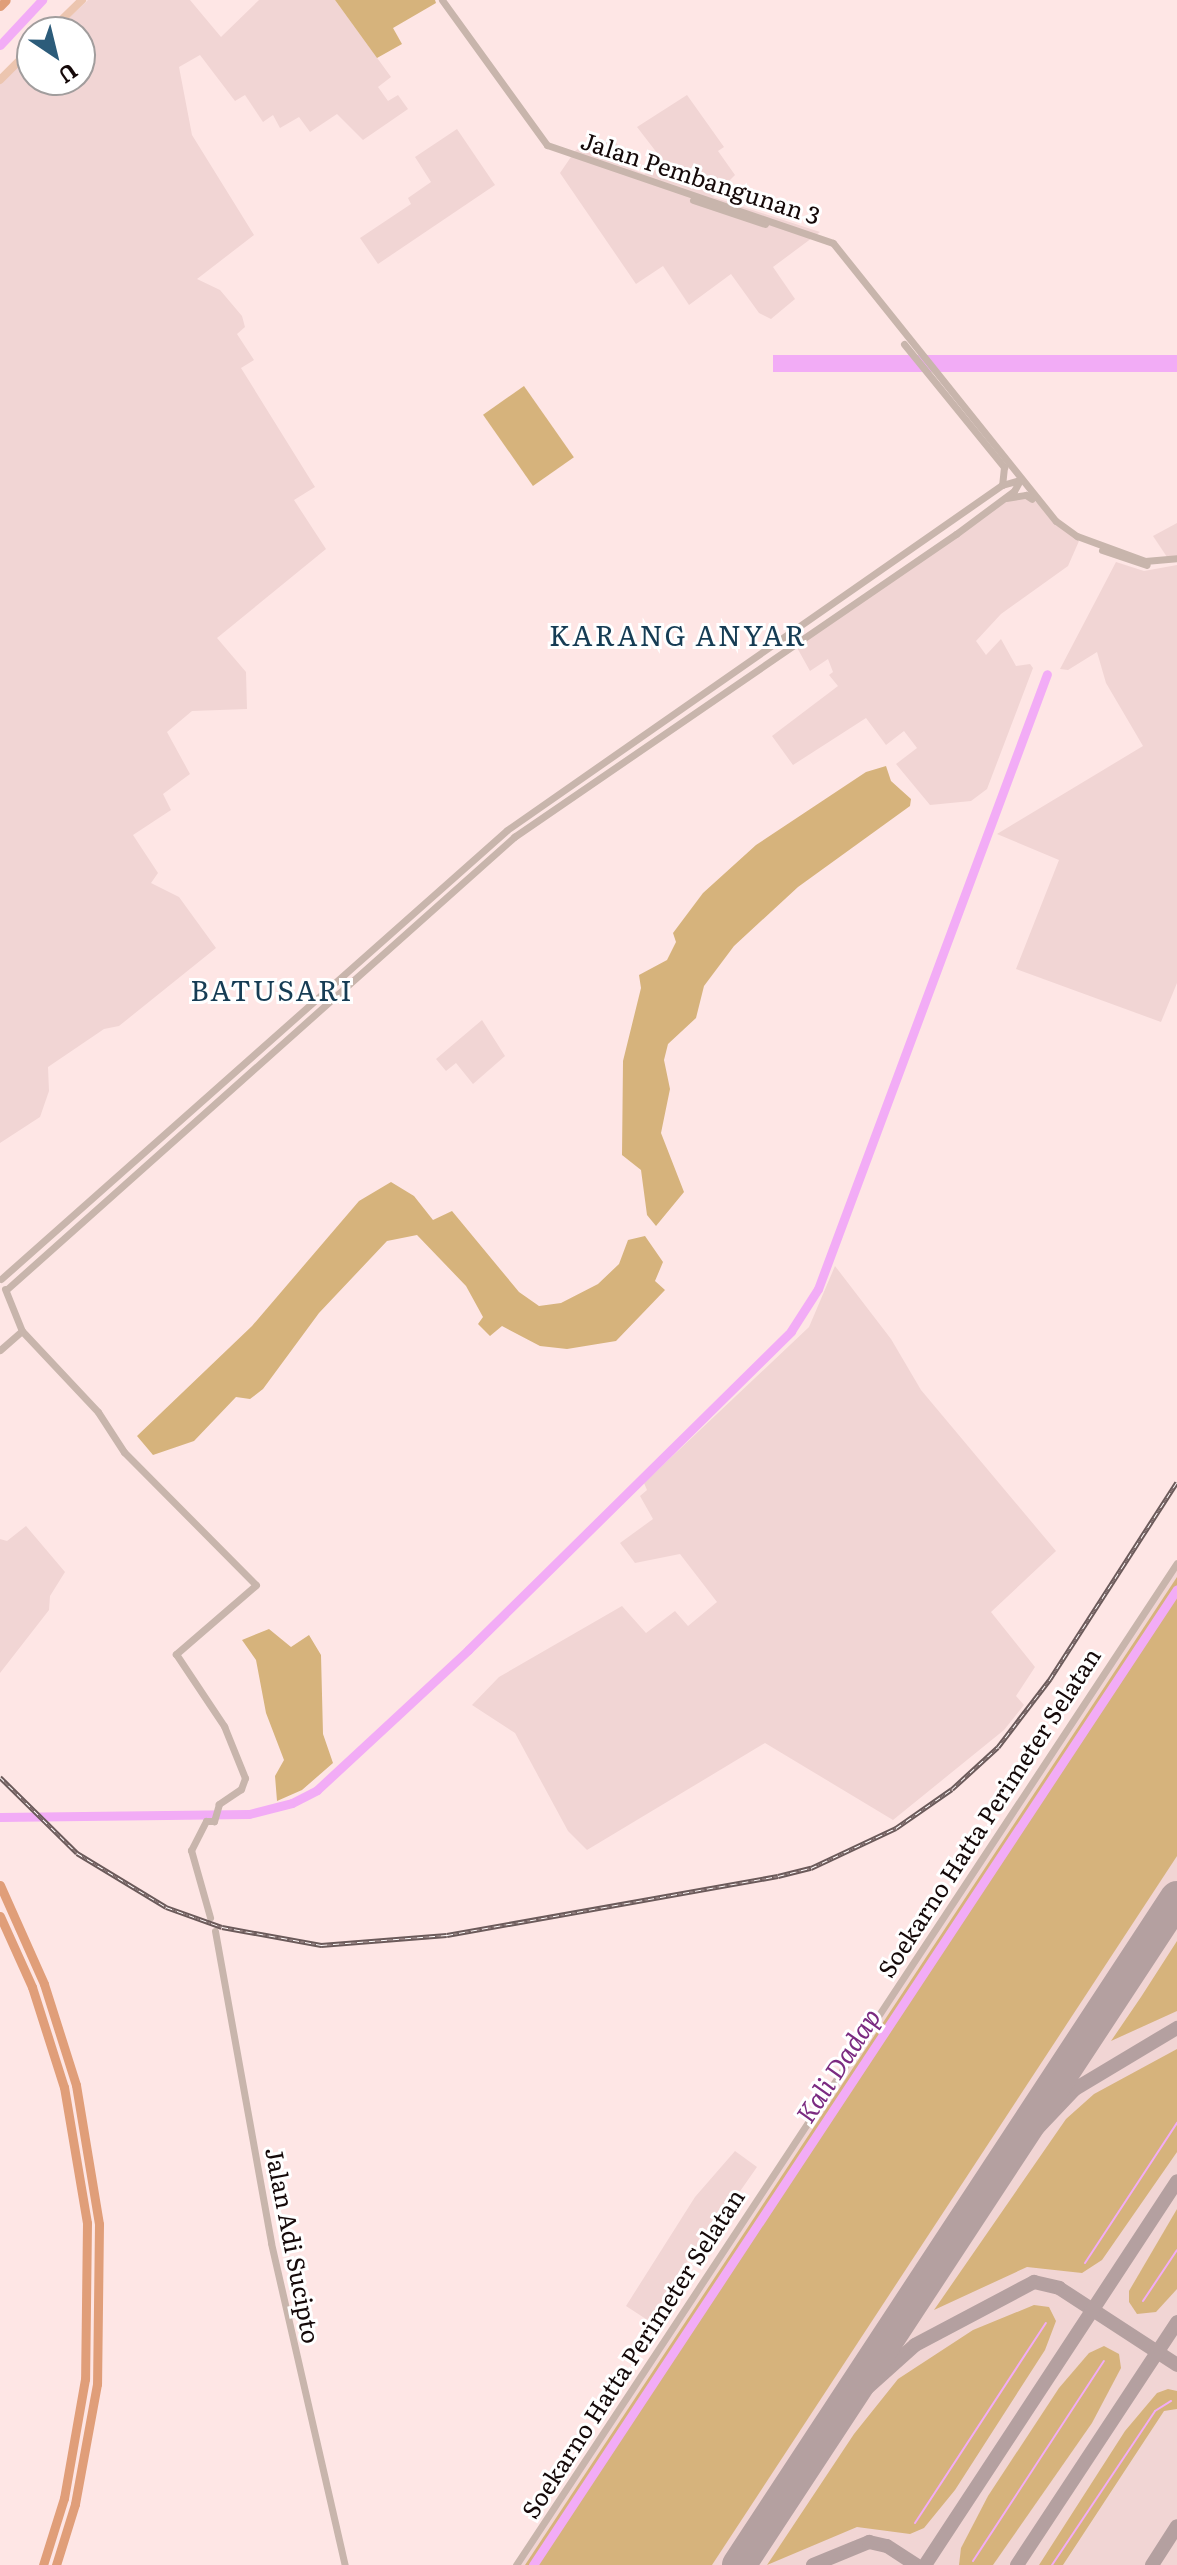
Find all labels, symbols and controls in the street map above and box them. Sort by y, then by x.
north arrow [16,16,96,96]
text: U [52,56,85,93]
street label: Jalan Pembangunan 3 [578,125,824,229]
district label: KARANG ANYAR [549,617,807,651]
district label: BATUSARI [190,972,354,1006]
street label: Soekarno Hatta Perimeter Selatan [871,1642,1105,1982]
water label: Kali Dadap [788,2002,886,2128]
street label: Jalan Adi Sucipto [261,2145,327,2345]
street label: Soekarno Hatta Perimeter Selatan [515,2183,749,2523]

